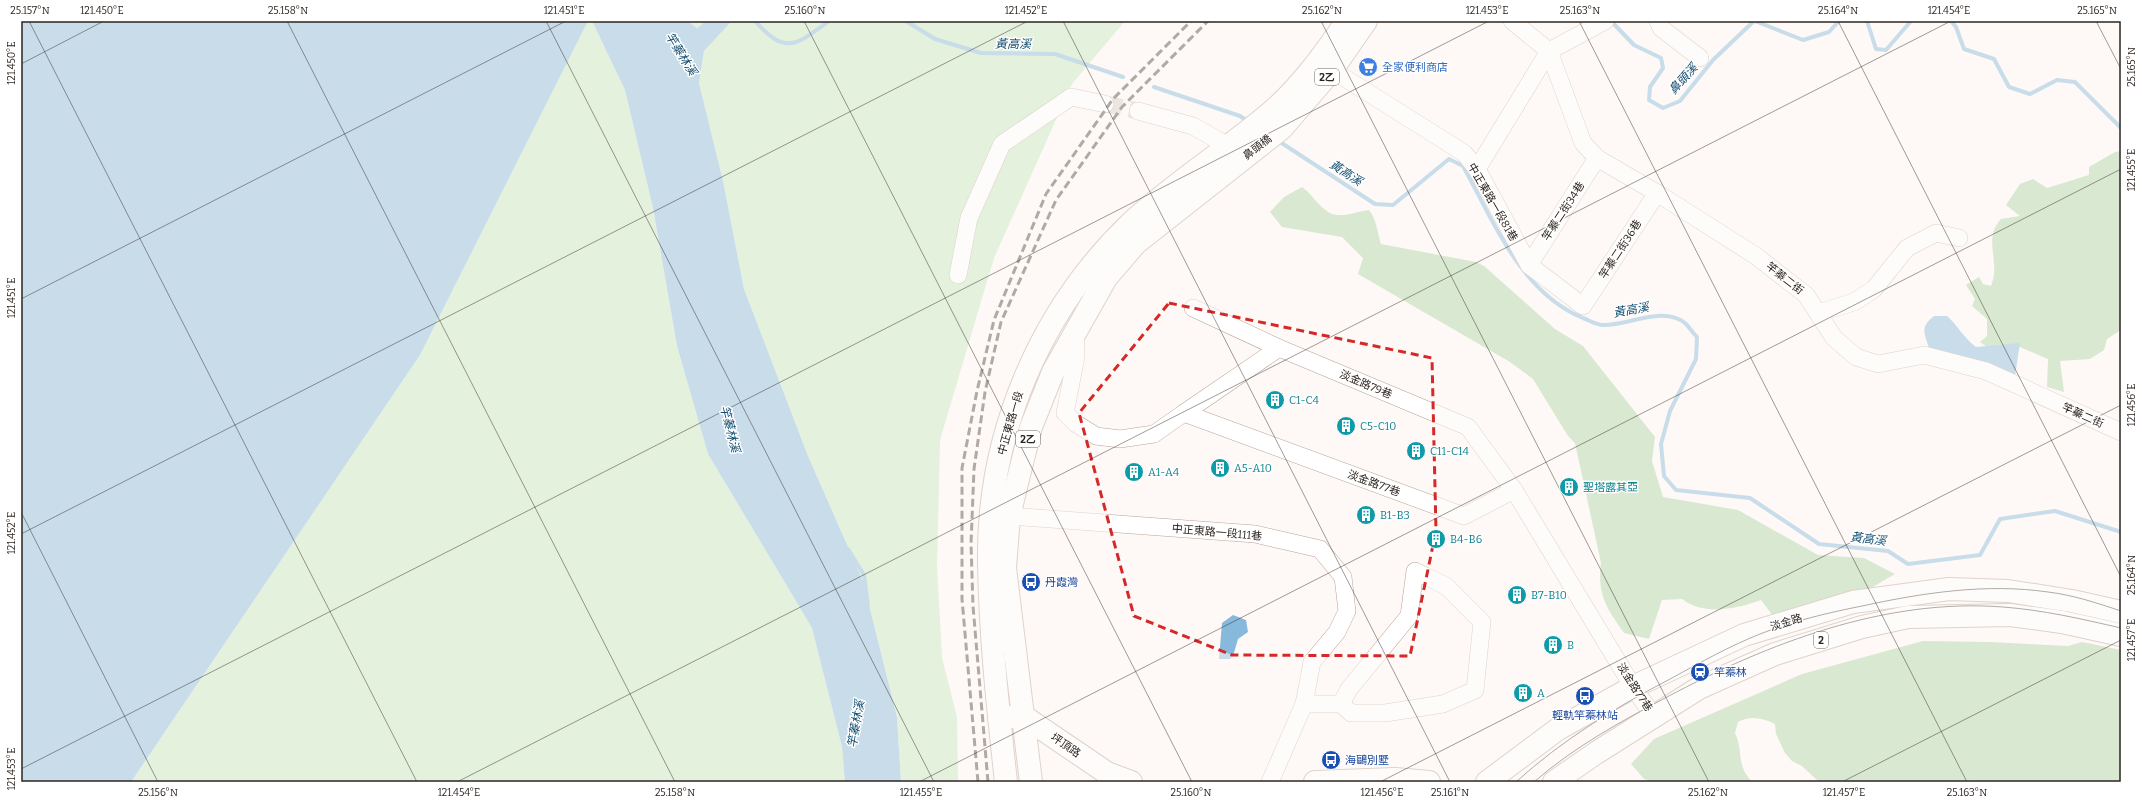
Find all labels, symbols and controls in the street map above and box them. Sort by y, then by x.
text: 25.157°N [10,5,50,17]
text: 121.450°E [80,5,124,17]
text: 25.158°N [268,5,308,17]
text: 121.451°E [544,5,584,17]
text: 25.160°N [785,5,826,17]
text: 121.452°E [1005,5,1047,17]
text: 25.162°N [1302,5,1342,17]
text: 121.453°E [1466,5,1508,17]
text: 25.163°N [1560,5,1600,17]
text: 25.164°N [1818,5,1858,17]
text: 121.454°E [1928,5,1970,17]
text: 25.165°N [2077,5,2117,17]
water label: 竿蓁林溪 [662,30,701,80]
water label: 黃高溪 [995,37,1033,51]
text: 121.450°E [6,41,18,85]
text: 25.165°N [2126,47,2138,87]
supermarket icon: 全家便利商店 [1357,56,1379,78]
water label: 鼻頭溪 [1666,59,1702,97]
place label: 全家便利商店 [1382,61,1448,74]
road number: 2乙 [1315,69,1339,85]
street label: 鼻頭橋 [1240,132,1274,163]
text: 121.455°E [2126,149,2138,191]
water label: 黃高溪 [1327,157,1367,190]
street label: 中正東路一段81巷 [1465,161,1520,244]
street label: 竿蓁二街34巷 [1540,179,1587,243]
street label: 竿蓁二街36巷 [1597,217,1644,281]
street label: 竿蓁二街 [1763,260,1806,297]
text: 121.451°E [6,278,18,318]
water label: 黃高溪 [1612,300,1652,320]
street label: 淡金路79巷 [1338,368,1394,401]
text: 121.456°E [2126,384,2138,426]
building icon: C1-C4 [1264,389,1286,411]
street label: 中正東路一段 [995,390,1026,457]
place label: C1-C4 [1289,394,1320,407]
street label: 竿蓁二街 [2060,401,2106,430]
water label: 竿蓁林溪 [717,404,743,456]
building icon: C5-C10 [1335,415,1357,437]
place label: C5-C10 [1360,420,1396,433]
road number: 2乙 [1016,431,1040,447]
building icon: C11-C14 [1405,440,1427,462]
place label: C11-C14 [1430,445,1469,458]
building icon: A5-A10 [1209,457,1231,479]
building icon: A1-A4 [1123,461,1145,483]
place label: A5-A10 [1234,462,1272,475]
place label: A1-A4 [1148,466,1180,479]
street label: 淡金路77巷 [1346,468,1402,499]
building icon: 聖塔露其亞 [1558,476,1580,498]
place label: 聖塔露其亞 [1583,481,1638,494]
building icon: B1-B3 [1355,504,1377,526]
place label: B1-B3 [1380,509,1410,522]
text: 121.452°E [6,512,18,554]
street label: 中正東路一段111巷 [1171,522,1263,543]
building icon: B4-B6 [1425,528,1447,550]
water label: 黃高溪 [1849,530,1889,548]
place label: B4-B6 [1450,533,1482,546]
text: 25.164°N [2126,555,2138,595]
bus stop icon: 丹霞灣 [1020,571,1042,593]
place label: 丹霞灣 [1045,576,1078,589]
building icon: B7-B10 [1506,584,1528,606]
place label: B7-B10 [1531,589,1567,602]
street label: 淡金路 [1768,611,1804,634]
text: 121.457°E [2126,619,2138,661]
road number: 2 [1814,632,1828,648]
building icon: B [1542,634,1564,656]
place label: B [1567,639,1574,652]
street label: 淡金路77巷 [1614,661,1655,714]
station icon: 竿蓁林 [1689,661,1711,683]
place label: 竿蓁林 [1714,666,1747,679]
building icon: A [1512,682,1534,704]
bus stop icon: 輕軌竿蓁林站 [1574,685,1596,707]
place label: A [1537,687,1545,700]
water label: 竿蓁林溪 [845,697,867,749]
place label: 輕軌竿蓁林站 [1552,709,1618,722]
street label: 坪頂路 [1048,731,1083,760]
text: 121.453°E [6,748,18,790]
bus stop icon: 海鷗別墅 [1320,749,1342,771]
place label: 海鷗別墅 [1345,754,1389,767]
text: 25.156°N [138,787,178,799]
text: 121.454°E [438,787,480,799]
text: 25.158°N [655,787,695,799]
text: 121.455°E [900,787,942,799]
text: 25.160°N [1171,787,1212,799]
text: 121.456°E [1361,787,1403,799]
text: 25.161°N [1431,787,1469,799]
text: 25.162°N [1688,787,1728,799]
text: 121.457°E [1823,787,1865,799]
text: 25.163°N [1947,787,1987,799]

